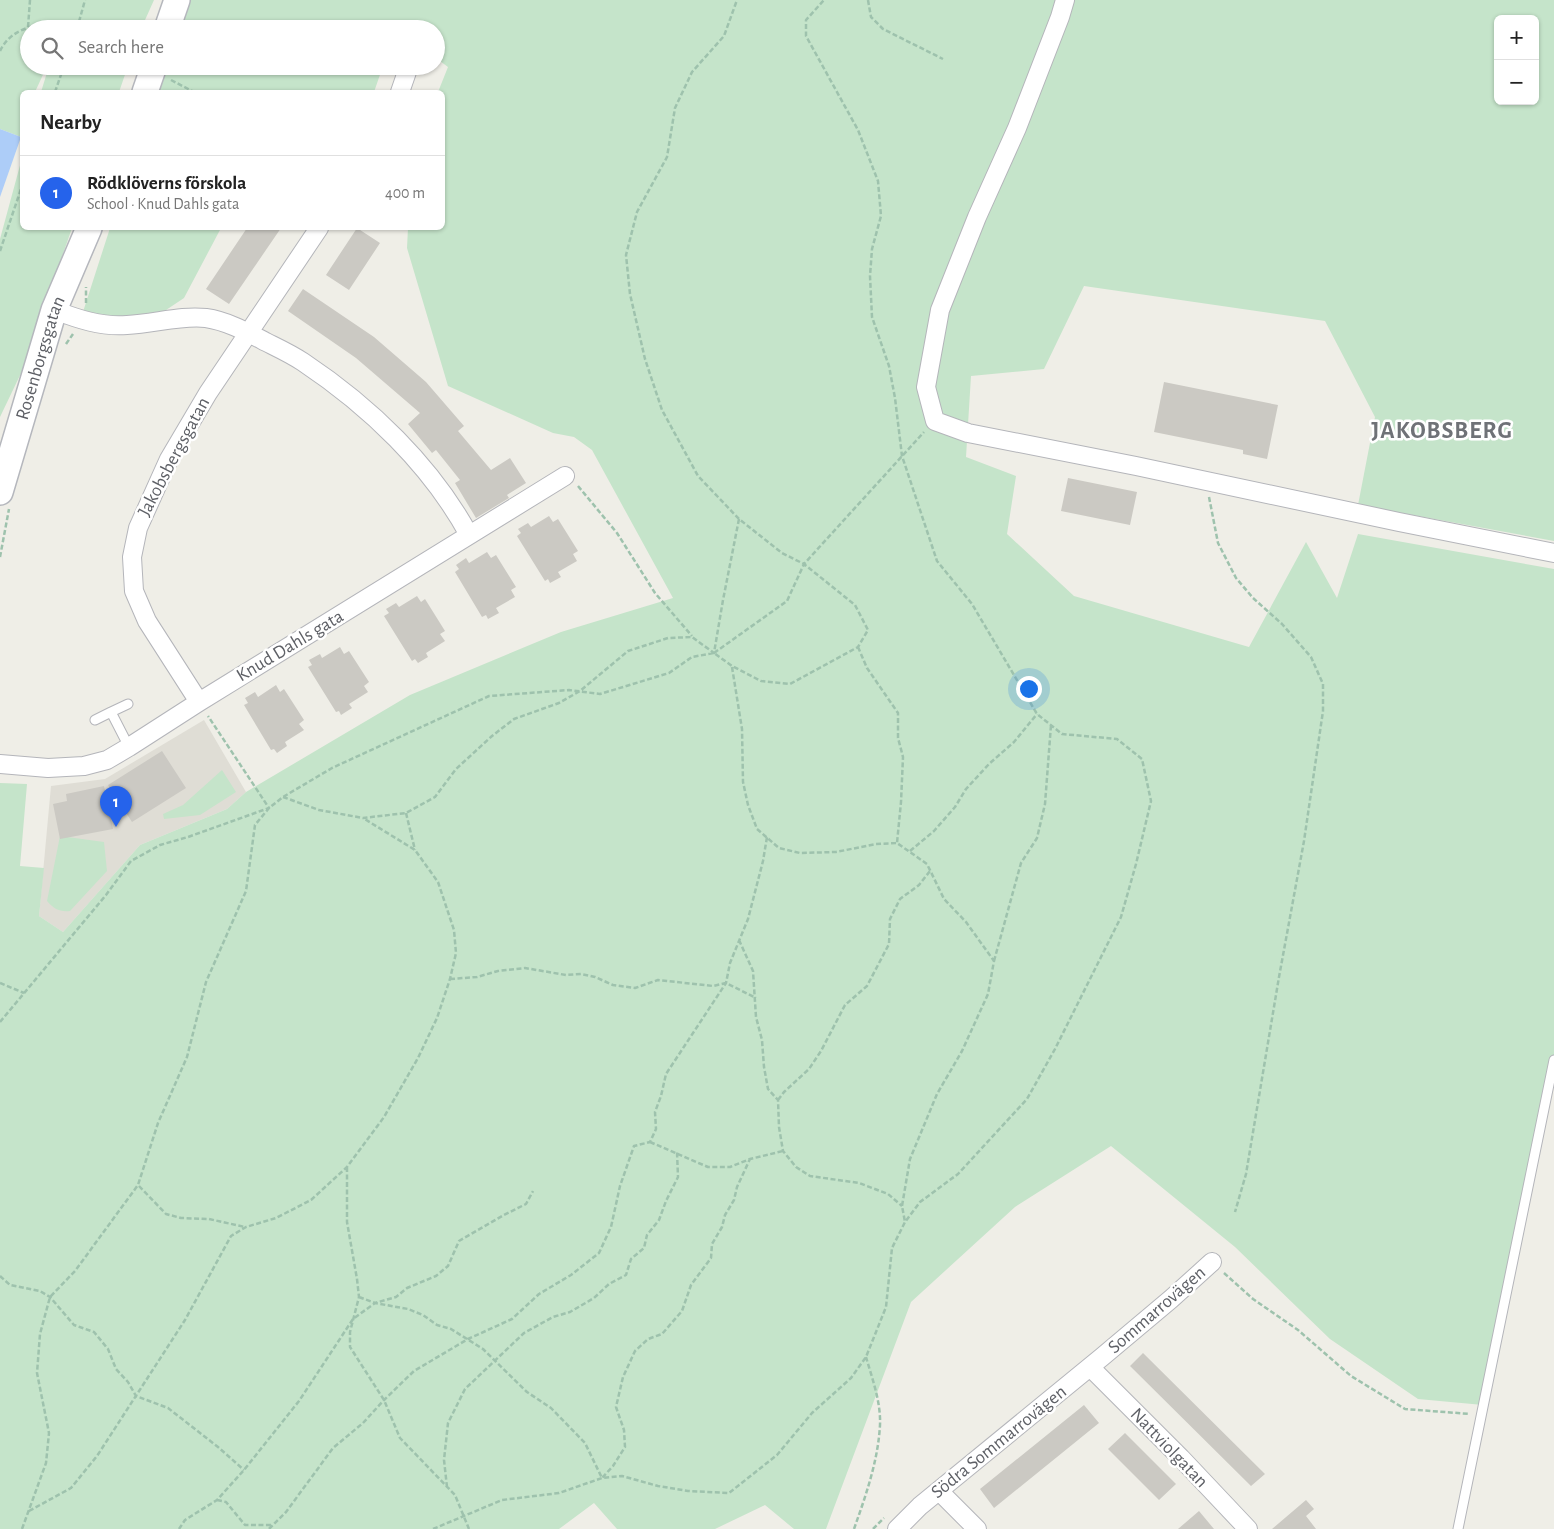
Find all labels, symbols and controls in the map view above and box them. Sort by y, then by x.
map controls [1494,15,1539,105]
button: + [1494,15,1539,60]
search box [20,20,445,75]
icon: search [38,34,66,62]
text: Search here [78,38,164,57]
button: − [1494,60,1539,105]
text: Nearby [40,112,101,133]
text: Rödklöverns förskola [87,174,246,193]
text: 1 [53,185,59,201]
text: 400 m [385,185,425,201]
text: School · Knud Dahls gata [87,196,239,212]
street label: Rosenborgsgatan [12,293,68,422]
street label: Jakobsbergsgatan [135,394,213,520]
district label: JAKOBSBERG [1371,419,1513,443]
street label: Knud Dahls gata [233,607,347,685]
your location [1016,676,1042,702]
pin: 1 [100,786,132,827]
street label: Sommarrovägen [1105,1263,1209,1357]
street label: Södra Sommarrovägen [928,1382,1070,1502]
street label: Nattviolgatan [1127,1405,1211,1491]

